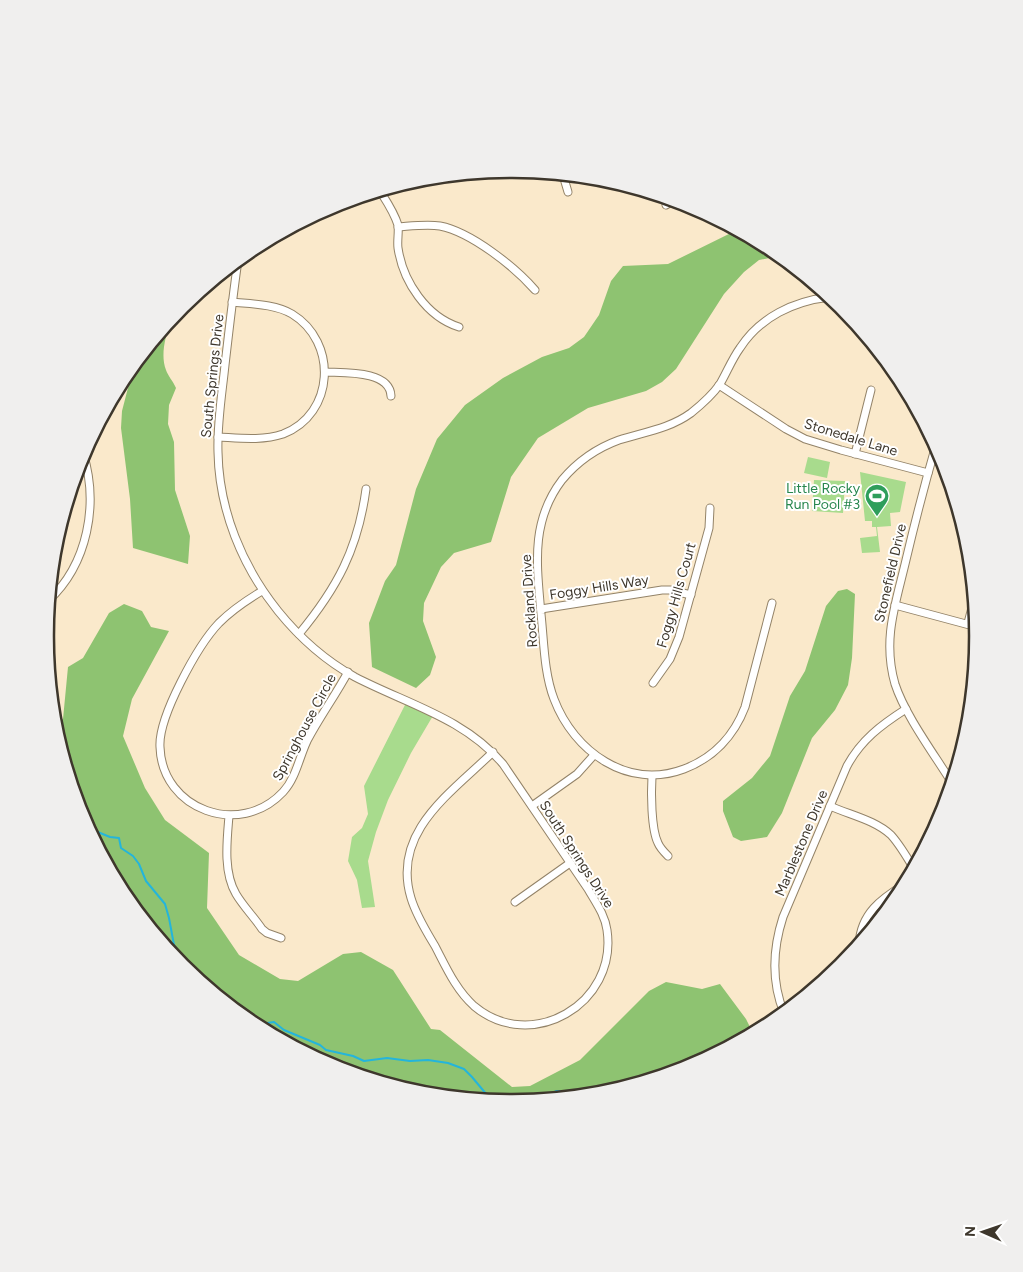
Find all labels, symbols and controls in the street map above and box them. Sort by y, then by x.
street label: South Springs Drive [198,313,227,439]
street label: Stonedale Lane [802,415,900,460]
place label: Little Rocky Run Pool #3 [785,480,861,513]
sports icon: Little Rocky Run Pool #3 [864,483,890,517]
street label: Stonefield Drive [871,522,910,624]
street label: Foggy Hills Court [653,540,700,650]
street label: Rockland Drive [518,553,541,648]
street label: Foggy Hills Way [548,571,650,604]
street label: Springhouse Circle [269,671,340,784]
street label: Marblestone Drive [771,787,832,899]
street label: South Springs Drive [536,798,618,911]
north arrow [958,1207,1008,1257]
text: N [962,1226,979,1237]

